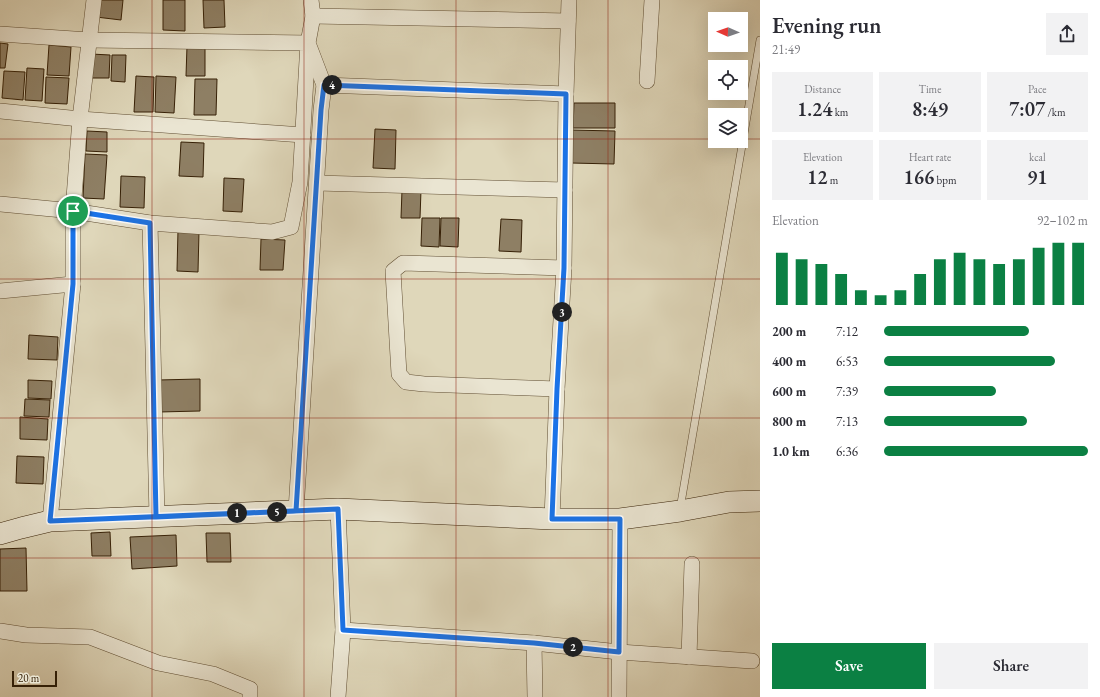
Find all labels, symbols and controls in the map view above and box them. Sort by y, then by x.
text: Evening run [772,11,881,40]
north arrow [708,12,748,52]
map controls [708,12,748,148]
button: share [1046,13,1088,55]
text: 21:49 [772,41,800,58]
button: locate [708,60,748,100]
pin: 4 [322,75,342,95]
text: 4 [329,78,335,92]
text: Distance [804,82,841,96]
text: Time [919,82,941,96]
text: Pace [1028,82,1047,96]
text: 1.24 [797,96,833,122]
text: 8:49 [912,96,948,122]
text: 7:07 [1009,96,1045,122]
text: km [833,105,848,119]
text: /km [1045,105,1066,119]
button: layers [708,108,748,148]
text: Elevation [803,150,842,164]
text: Heart rate [909,150,951,164]
text: kcal [1029,150,1046,164]
text: 12 [807,164,828,190]
text: 166 [904,164,934,190]
text: 91 [1027,164,1048,190]
text: m [828,173,838,187]
text: bpm [934,173,956,187]
pin [56,194,90,228]
icon: arrive [62,200,84,222]
text: Elevation [772,212,819,229]
text: 92–102 m [1037,212,1088,229]
pin: 3 [552,302,572,322]
text: 3 [559,305,565,319]
text: 200 m [772,323,806,340]
text: 7:12 [836,323,858,340]
text: 400 m [772,353,806,370]
text: 6:53 [836,353,858,370]
text: 600 m [772,383,806,400]
text: 7:39 [836,383,858,400]
text: 800 m [772,413,806,430]
text: 7:13 [836,413,858,430]
text: 1.0 km [772,443,810,460]
text: 6:36 [836,443,858,460]
pin: 5 [267,502,287,522]
pin: 1 [227,503,247,523]
text: 5 [274,505,280,519]
text: 1 [234,506,240,520]
pin: 2 [563,637,583,657]
text: 2 [570,640,576,654]
button: Save [772,643,926,689]
button: Share [934,643,1088,689]
scale bar [12,669,57,688]
text: 20 m [18,671,39,685]

